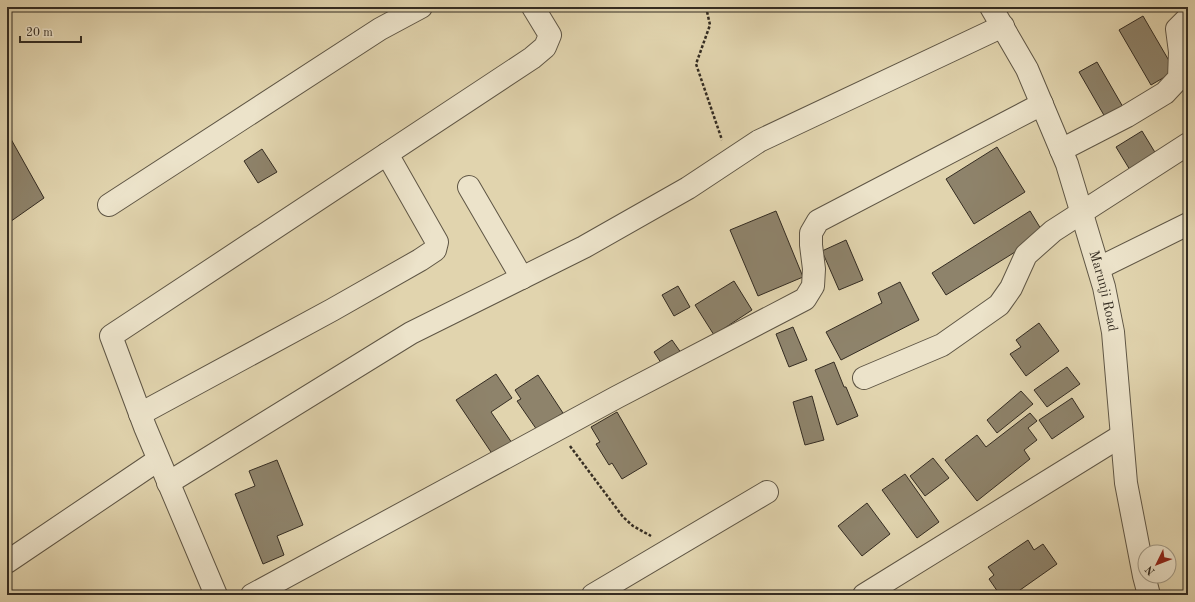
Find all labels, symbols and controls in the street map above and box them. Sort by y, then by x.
scale bar [20,18,81,44]
text: 20 m [26,27,53,39]
street label: Marunji Road [1086,249,1120,333]
north arrow [1137,544,1177,584]
text: N [1143,563,1158,577]

